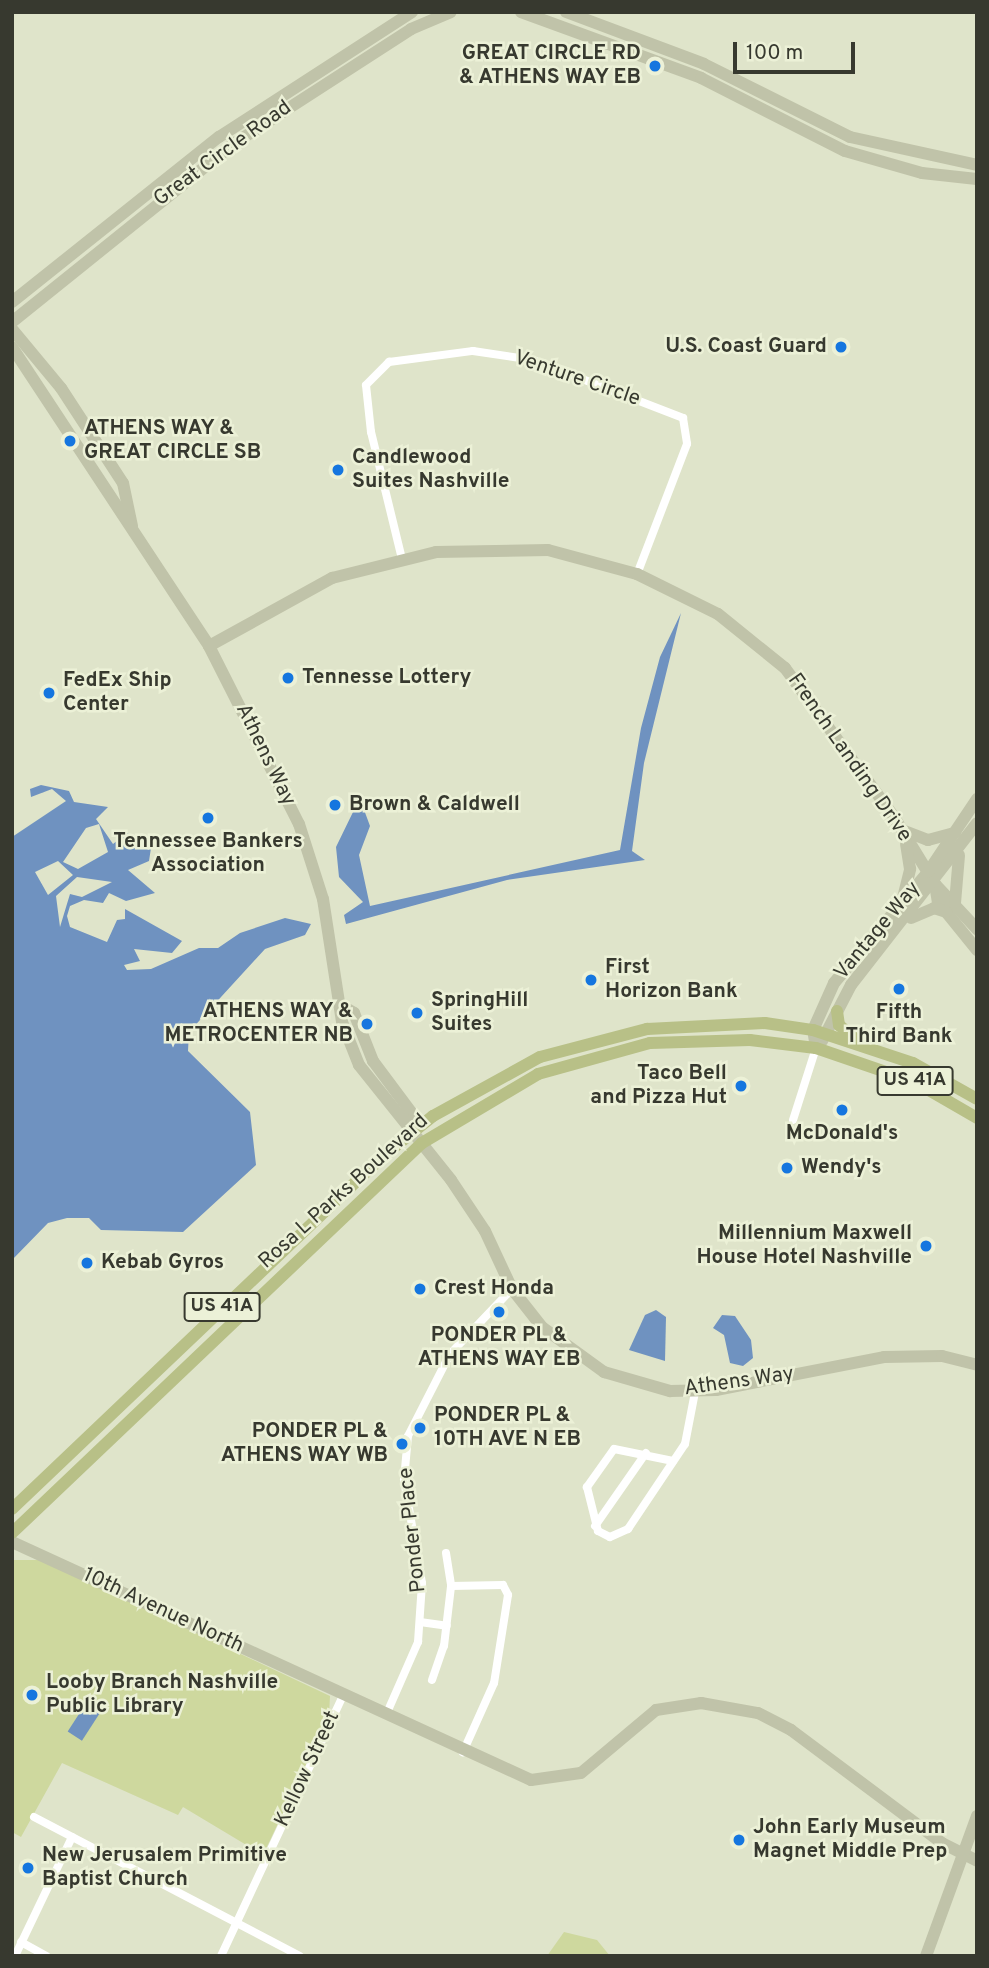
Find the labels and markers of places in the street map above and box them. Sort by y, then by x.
place label: GREAT CIRCLE RD & ATHENS WAY EB [457,41,641,91]
marker: GREAT CIRCLE RD & ATHENS WAY EB [647,58,663,74]
place label: U.S. Coast Guard [665,334,827,360]
marker: U.S. Coast Guard [833,339,849,355]
place label: ATHENS WAY & GREAT CIRCLE SB [84,416,261,466]
marker: ATHENS WAY & GREAT CIRCLE SB [62,433,78,449]
place label: Candlewood Suites Nashville [352,445,509,495]
marker: Candlewood Suites Nashville [330,462,346,478]
place label: Tennesse Lottery [302,665,471,691]
place label: FedEx Ship Center [63,668,172,718]
marker: Tennesse Lottery [280,670,296,686]
marker: FedEx Ship Center [41,685,57,701]
place label: Brown & Caldwell [349,792,520,818]
marker: Brown & Caldwell [327,797,343,813]
marker: Tennessee Bankers Association [200,810,216,826]
place label: Tennessee Bankers Association [113,829,303,879]
place label: First Horizon Bank [605,955,738,1005]
marker: First Horizon Bank [583,972,599,988]
marker: Fifth Third Bank [891,981,907,997]
place label: SpringHill Suites [431,988,528,1038]
place label: ATHENS WAY & METROCENTER NB [165,999,353,1049]
place label: Fifth Third Bank [845,1000,953,1050]
marker: SpringHill Suites [409,1005,425,1021]
marker: ATHENS WAY & METROCENTER NB [359,1016,375,1032]
place label: Taco Bell and Pizza Hut [590,1061,727,1111]
marker: Taco Bell and Pizza Hut [733,1078,749,1094]
marker: McDonald's [834,1102,850,1118]
place label: McDonald's [786,1121,898,1147]
place label: Wendy's [801,1155,882,1181]
marker: Wendy's [779,1160,795,1176]
place label: Millennium Maxwell House Hotel Nashville [696,1221,912,1271]
marker: Millennium Maxwell House Hotel Nashville [918,1238,934,1254]
place label: Kebab Gyros [101,1250,224,1276]
marker: Kebab Gyros [79,1255,95,1271]
place label: Crest Honda [434,1276,554,1302]
marker: Crest Honda [412,1281,428,1297]
marker: PONDER PL & ATHENS WAY EB [491,1304,507,1320]
place label: PONDER PL & ATHENS WAY EB [417,1323,581,1373]
place label: PONDER PL & 10TH AVE N EB [434,1403,582,1453]
place label: PONDER PL & ATHENS WAY WB [220,1419,388,1469]
marker: PONDER PL & 10TH AVE N EB [412,1420,428,1436]
marker: PONDER PL & ATHENS WAY WB [394,1436,410,1452]
place label: Looby Branch Nashville Public Library [46,1670,278,1720]
marker: Looby Branch Nashville Public Library [24,1687,40,1703]
place label: John Early Museum Magnet Middle Prep [753,1815,947,1865]
marker: John Early Museum Magnet Middle Prep [731,1832,747,1848]
place label: New Jerusalem Primitive Baptist Church [42,1843,287,1893]
marker: New Jerusalem Primitive Baptist Church [20,1860,36,1876]

